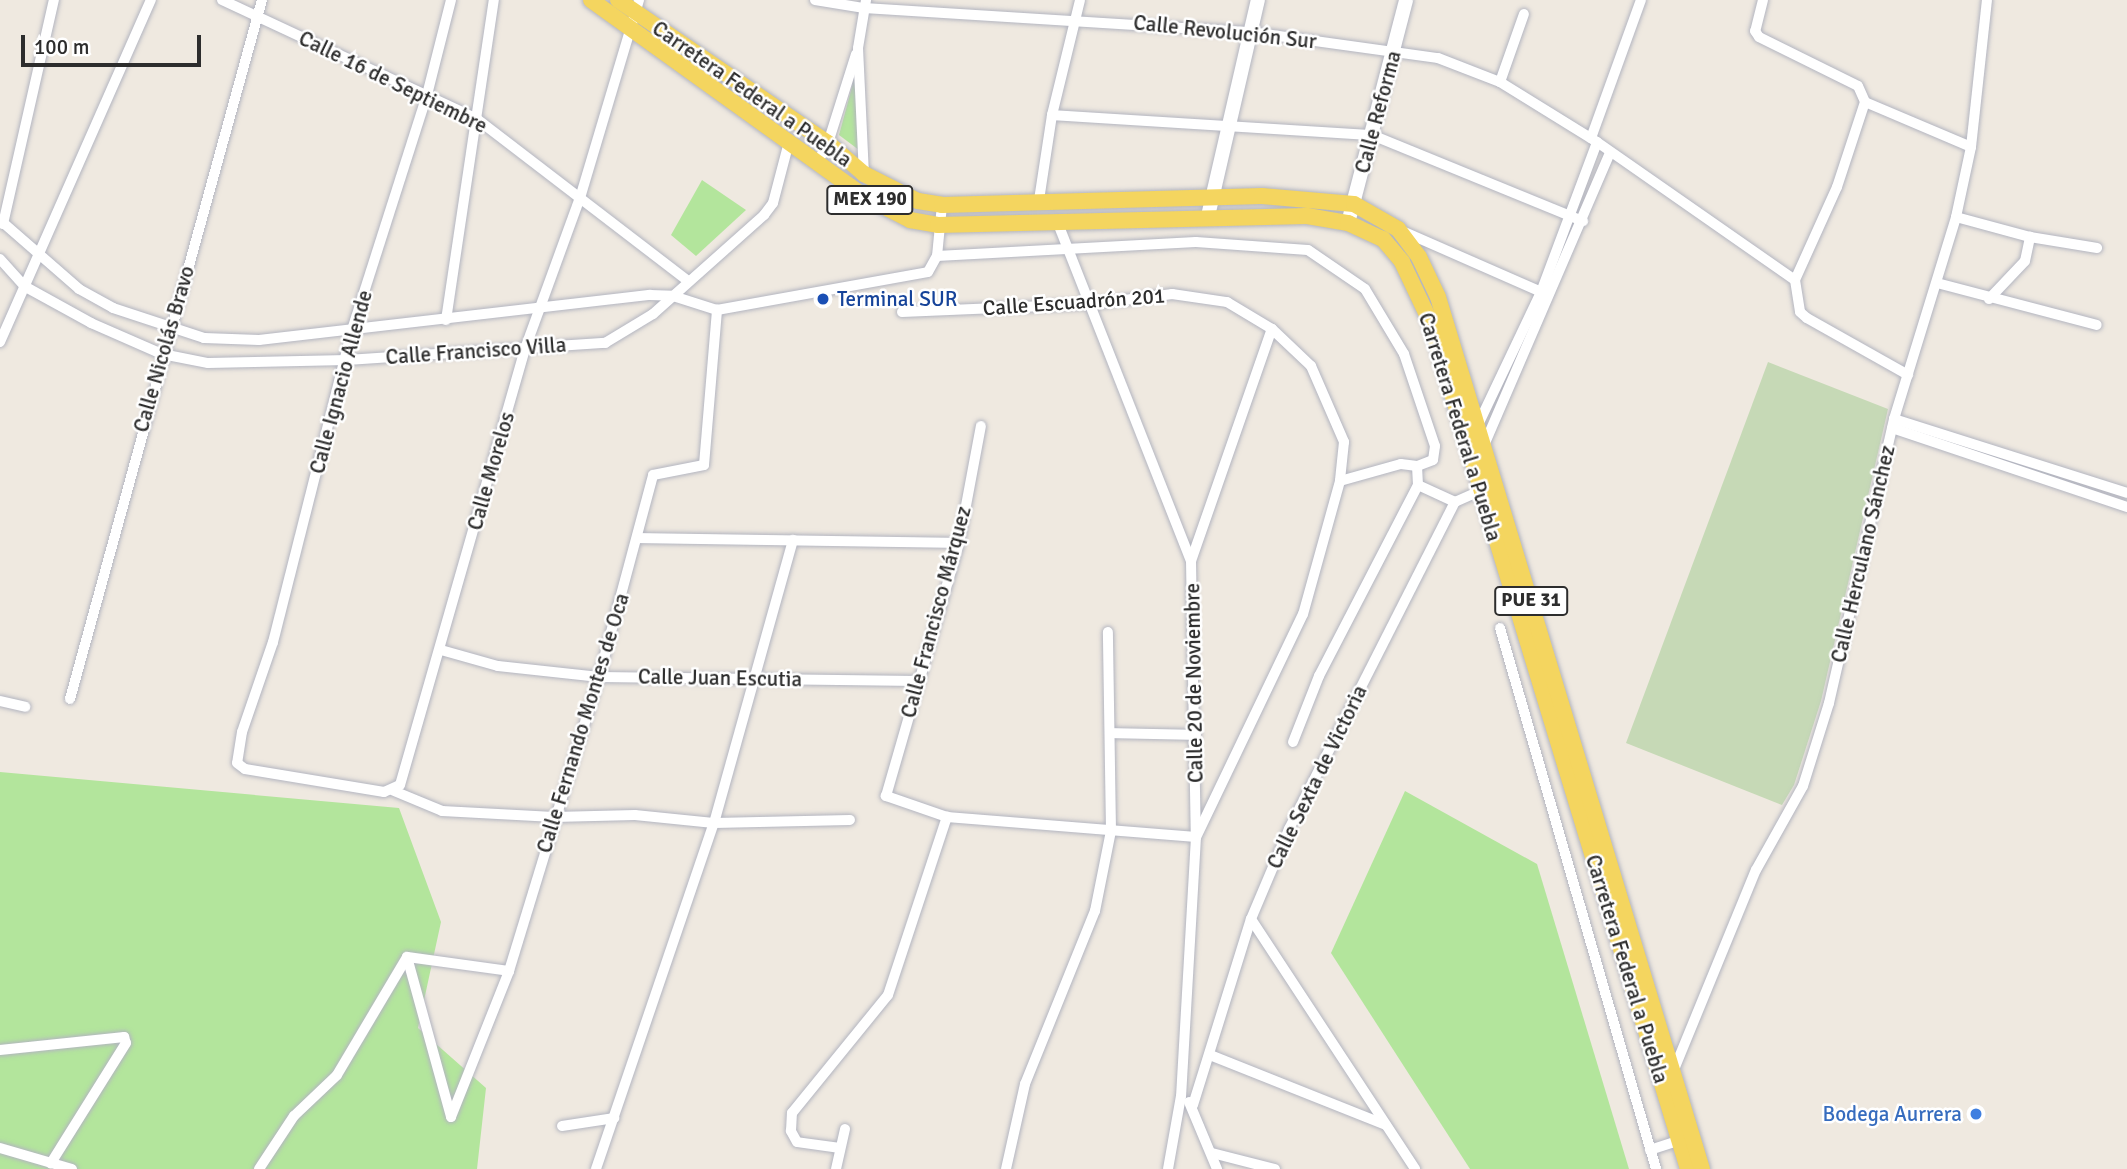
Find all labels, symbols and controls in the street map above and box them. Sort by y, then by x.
street label: Calle Revolución Sur [1132,10,1318,54]
street label: Carretera Federal a Puebla [647,16,857,172]
scale bar [24,21,205,65]
street label: Calle 16 de Septiembre [295,25,491,139]
text: 100 m [34,34,89,60]
street label: Calle Reforma [1350,48,1406,176]
road number: MEX 190 [826,184,914,216]
street label: Calle Nicolás Bravo [128,263,200,435]
street label: Calle Escuadrón 201 [982,283,1166,321]
place label: Terminal SUR [837,286,957,312]
street label: Calle Ignacio Allende [304,287,378,477]
marker: Terminal SUR [815,291,831,307]
street label: Carretera Federal a Puebla [1413,310,1507,544]
street label: Calle Francisco Villa [385,332,567,370]
street label: Calle Morelos [462,409,520,533]
street label: Calle Herculano Sánchez [1826,443,1900,665]
street label: Calle Francisco Márquez [896,503,976,721]
street label: Calle 20 de Noviembre [1180,583,1208,783]
road number: PUE 31 [1492,586,1570,616]
street label: Calle Fernando Montes de Oca [531,590,635,856]
street label: Calle Juan Escutia [638,664,802,692]
street label: Calle Sexta de Victoria [1262,681,1372,873]
street label: Carretera Federal a Puebla [1580,852,1674,1086]
place label: Bodega Aurrera [1822,1101,1962,1127]
marker: Bodega Aurrera [1968,1106,1984,1122]

